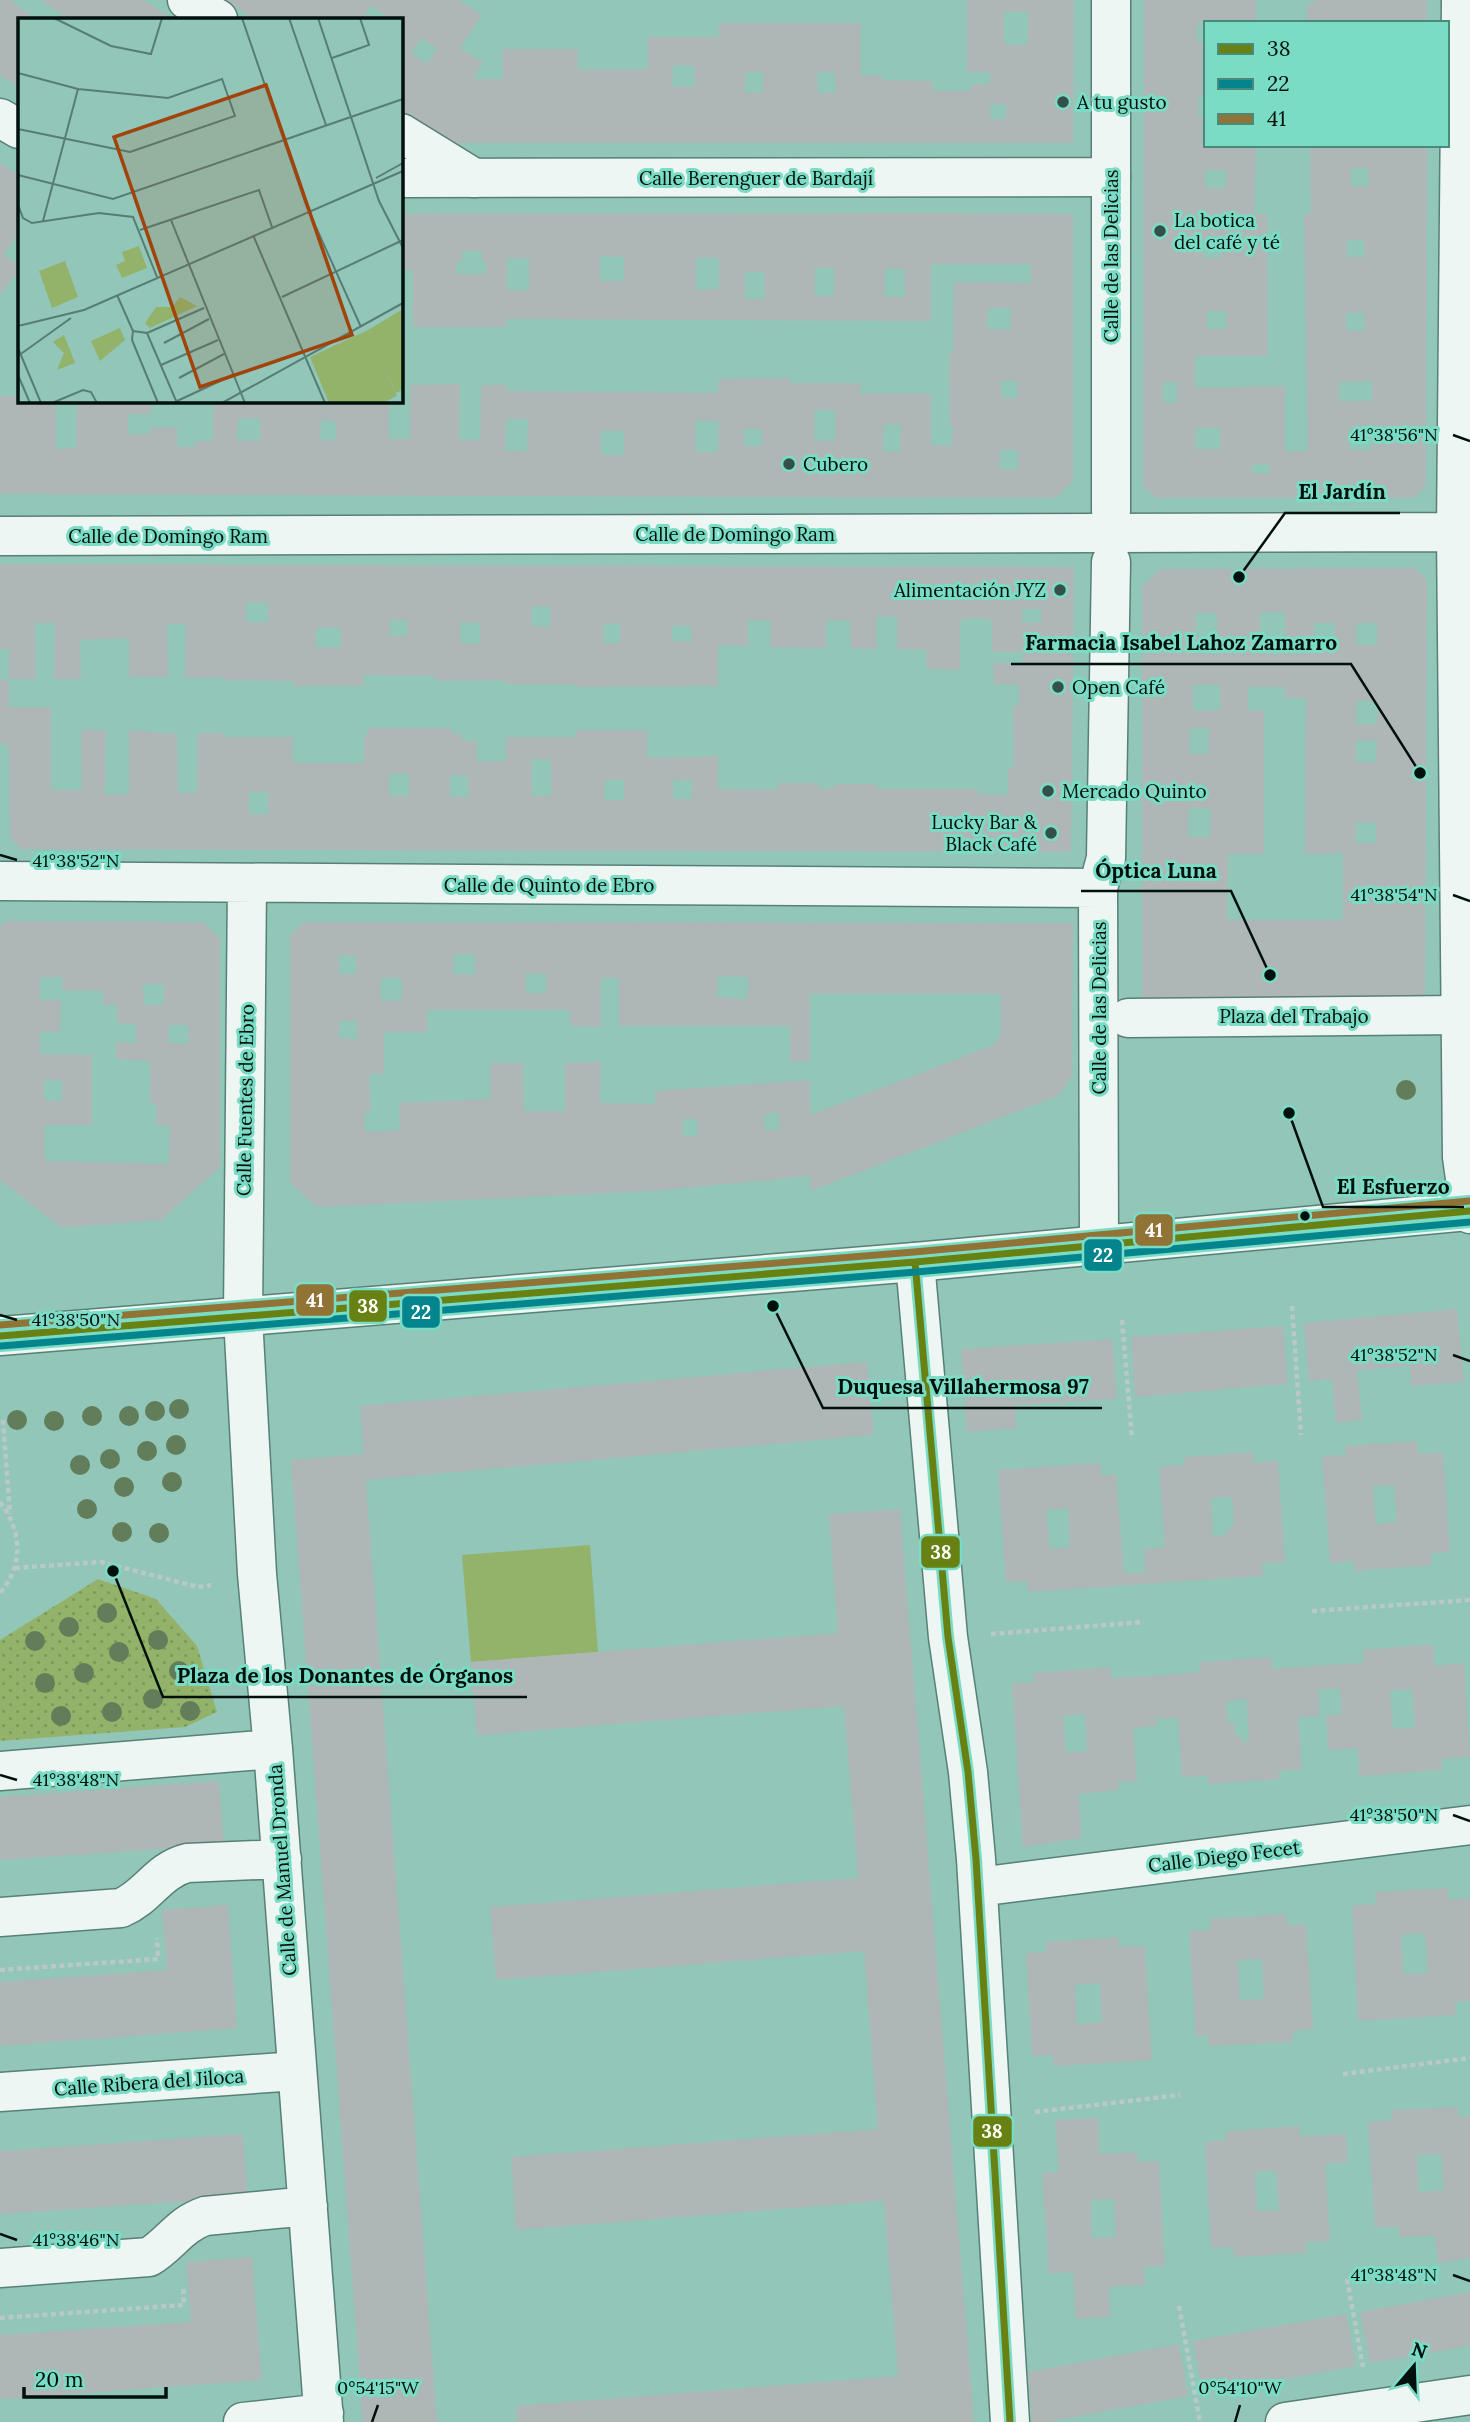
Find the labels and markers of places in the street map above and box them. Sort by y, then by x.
place label: A tu gusto [1076,90,1167,114]
marker: A tu gusto [1055,94,1071,110]
place label: La botica del café y té [1174,208,1280,254]
marker: La botica del café y té [1152,223,1168,239]
place label: Cubero [803,452,868,476]
marker: Cubero [781,456,797,472]
callout: El Jardín [1285,471,1400,513]
place label: Alimentación JYZ [893,578,1046,602]
marker: Alimentación JYZ [1052,582,1068,598]
callout: Farmacia Isabel Lahoz Zamarro [1011,622,1351,664]
place label: Open Café [1072,675,1165,699]
marker: Open Café [1050,679,1066,695]
place label: Mercado Quinto [1062,779,1207,803]
marker: Mercado Quinto [1040,783,1056,799]
place label: Lucky Bar & Black Café [931,810,1038,856]
marker: Lucky Bar & Black Café [1043,825,1059,841]
callout: Óptica Luna [1081,849,1231,891]
callout: El Esfuerzo [1323,1165,1464,1207]
unlabelled marker [1298,1209,1312,1223]
callout: Duquesa Villahermosa 97 [823,1366,1102,1408]
callout: Plaza de los Donantes de Órganos [163,1655,527,1697]

